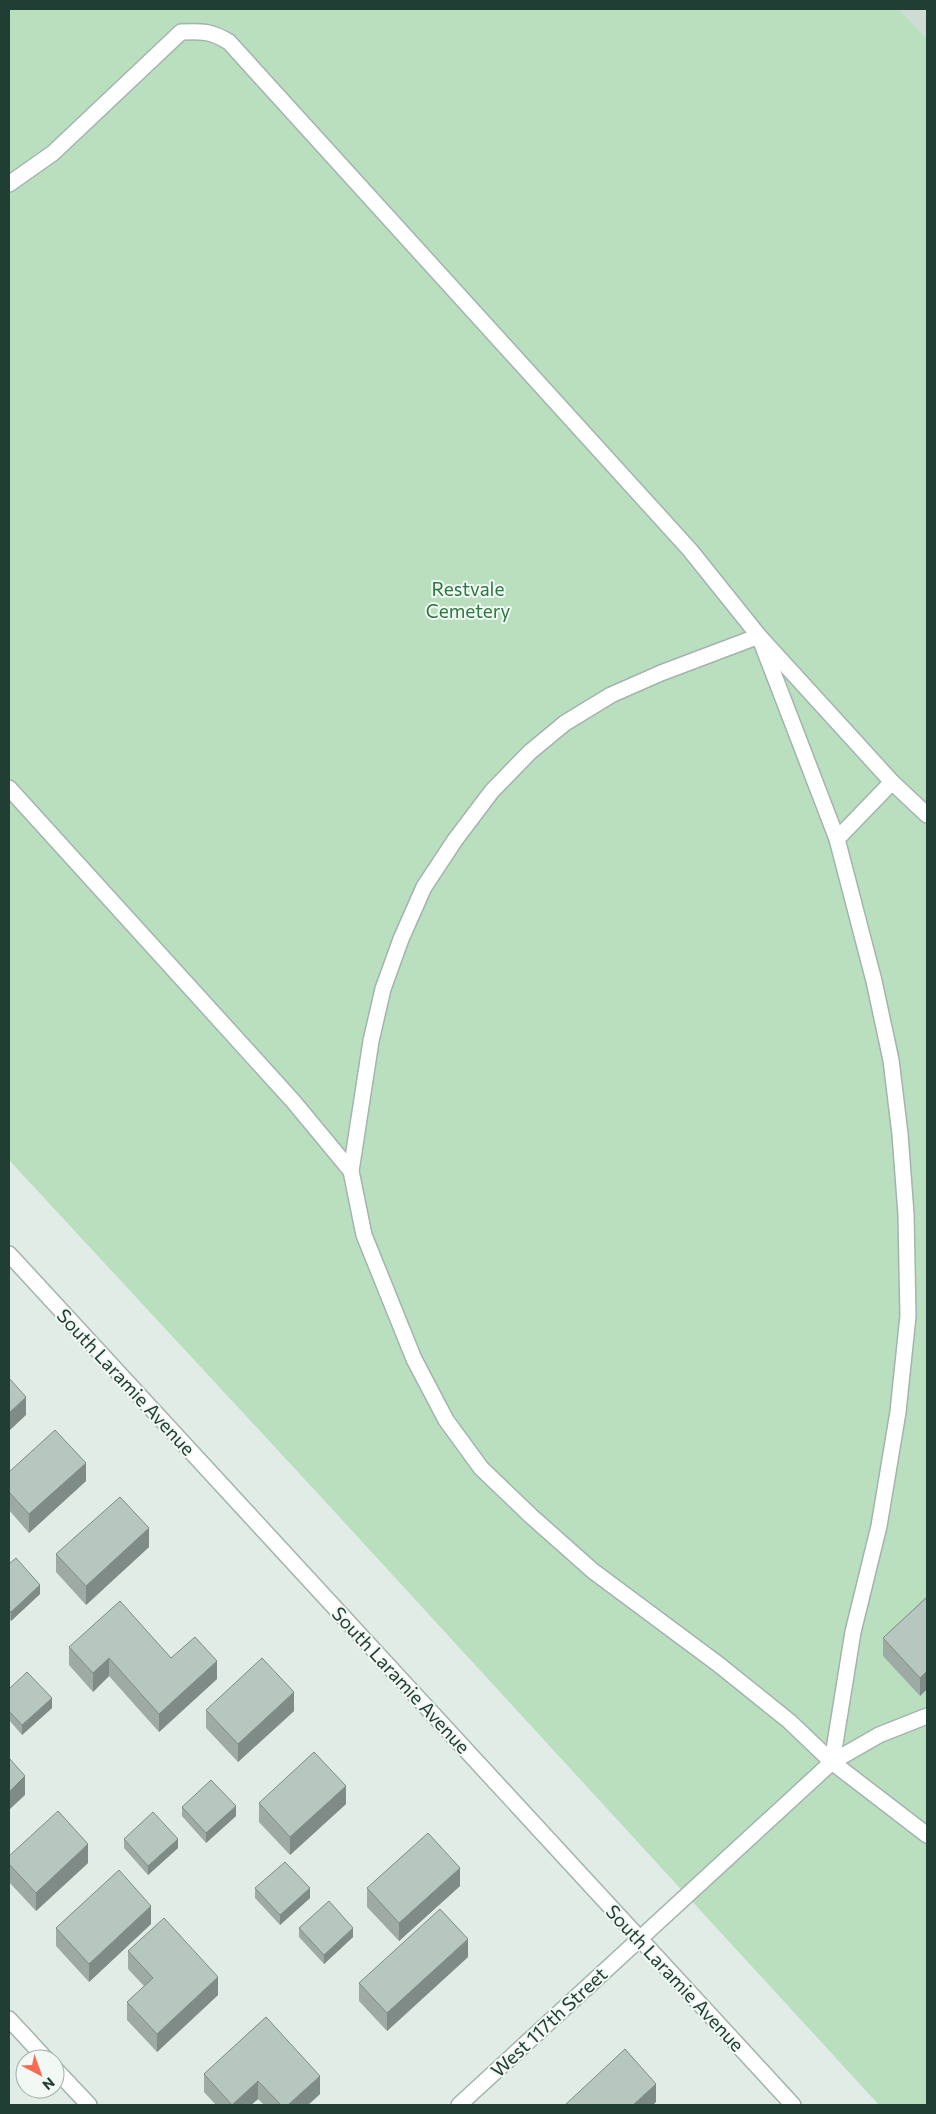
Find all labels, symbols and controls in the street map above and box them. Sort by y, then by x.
park label: Restvale Cemetery [426,577,510,622]
street label: South Laramie Avenue [52,1304,200,1460]
street label: South Laramie Avenue [327,1602,475,1758]
street label: South Laramie Avenue [601,1900,749,2056]
street label: West 117th Street [486,1962,612,2081]
north arrow [15,2049,65,2099]
text: N [39,2074,58,2094]

